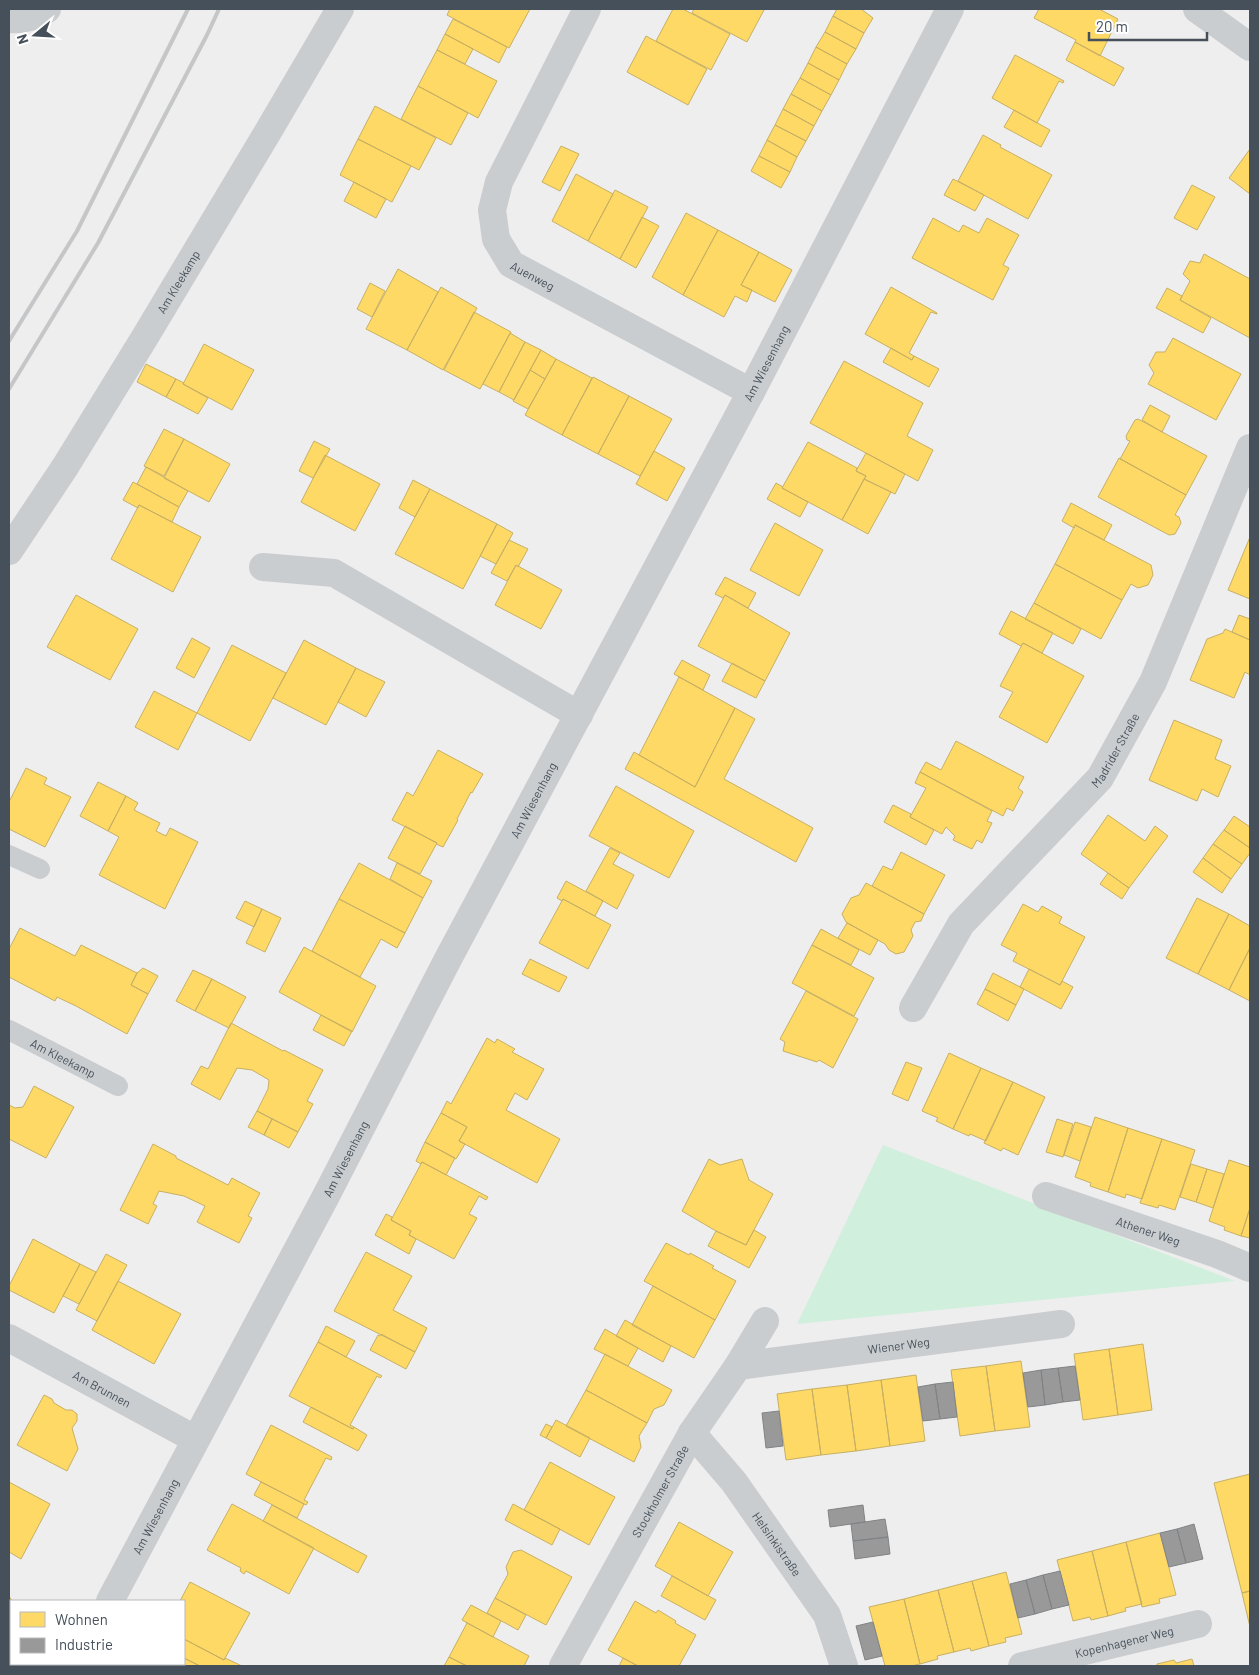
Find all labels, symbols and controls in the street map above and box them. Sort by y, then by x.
north arrow [10,10,60,60]
scale bar [1089,10,1206,42]
text: 20 m [1096,17,1128,35]
text: N [13,32,32,46]
street label: Am Kleekamp [154,248,202,316]
street label: Auenweg [508,258,557,293]
street label: Am Wiesenhang [740,323,792,403]
street label: Madrider Straße [1088,710,1142,790]
street label: Am Wiesenhang [507,760,559,840]
street label: Am Kleekamp [28,1035,98,1080]
street label: Am Wiesenhang [320,1118,371,1199]
street label: Athener Weg [1114,1213,1182,1248]
street label: Wiener Weg [867,1334,930,1356]
street label: Am Brunnen [71,1367,133,1410]
street label: Stockholmer Straße [629,1442,691,1540]
street label: Am Wiesenhang [129,1476,181,1557]
street label: Helsinkistraße [750,1509,805,1579]
legend [10,1600,185,1665]
text: Wohnen [55,1610,108,1628]
street label: Kopenhagener Weg [1073,1623,1175,1660]
text: Industrie [55,1635,113,1653]

